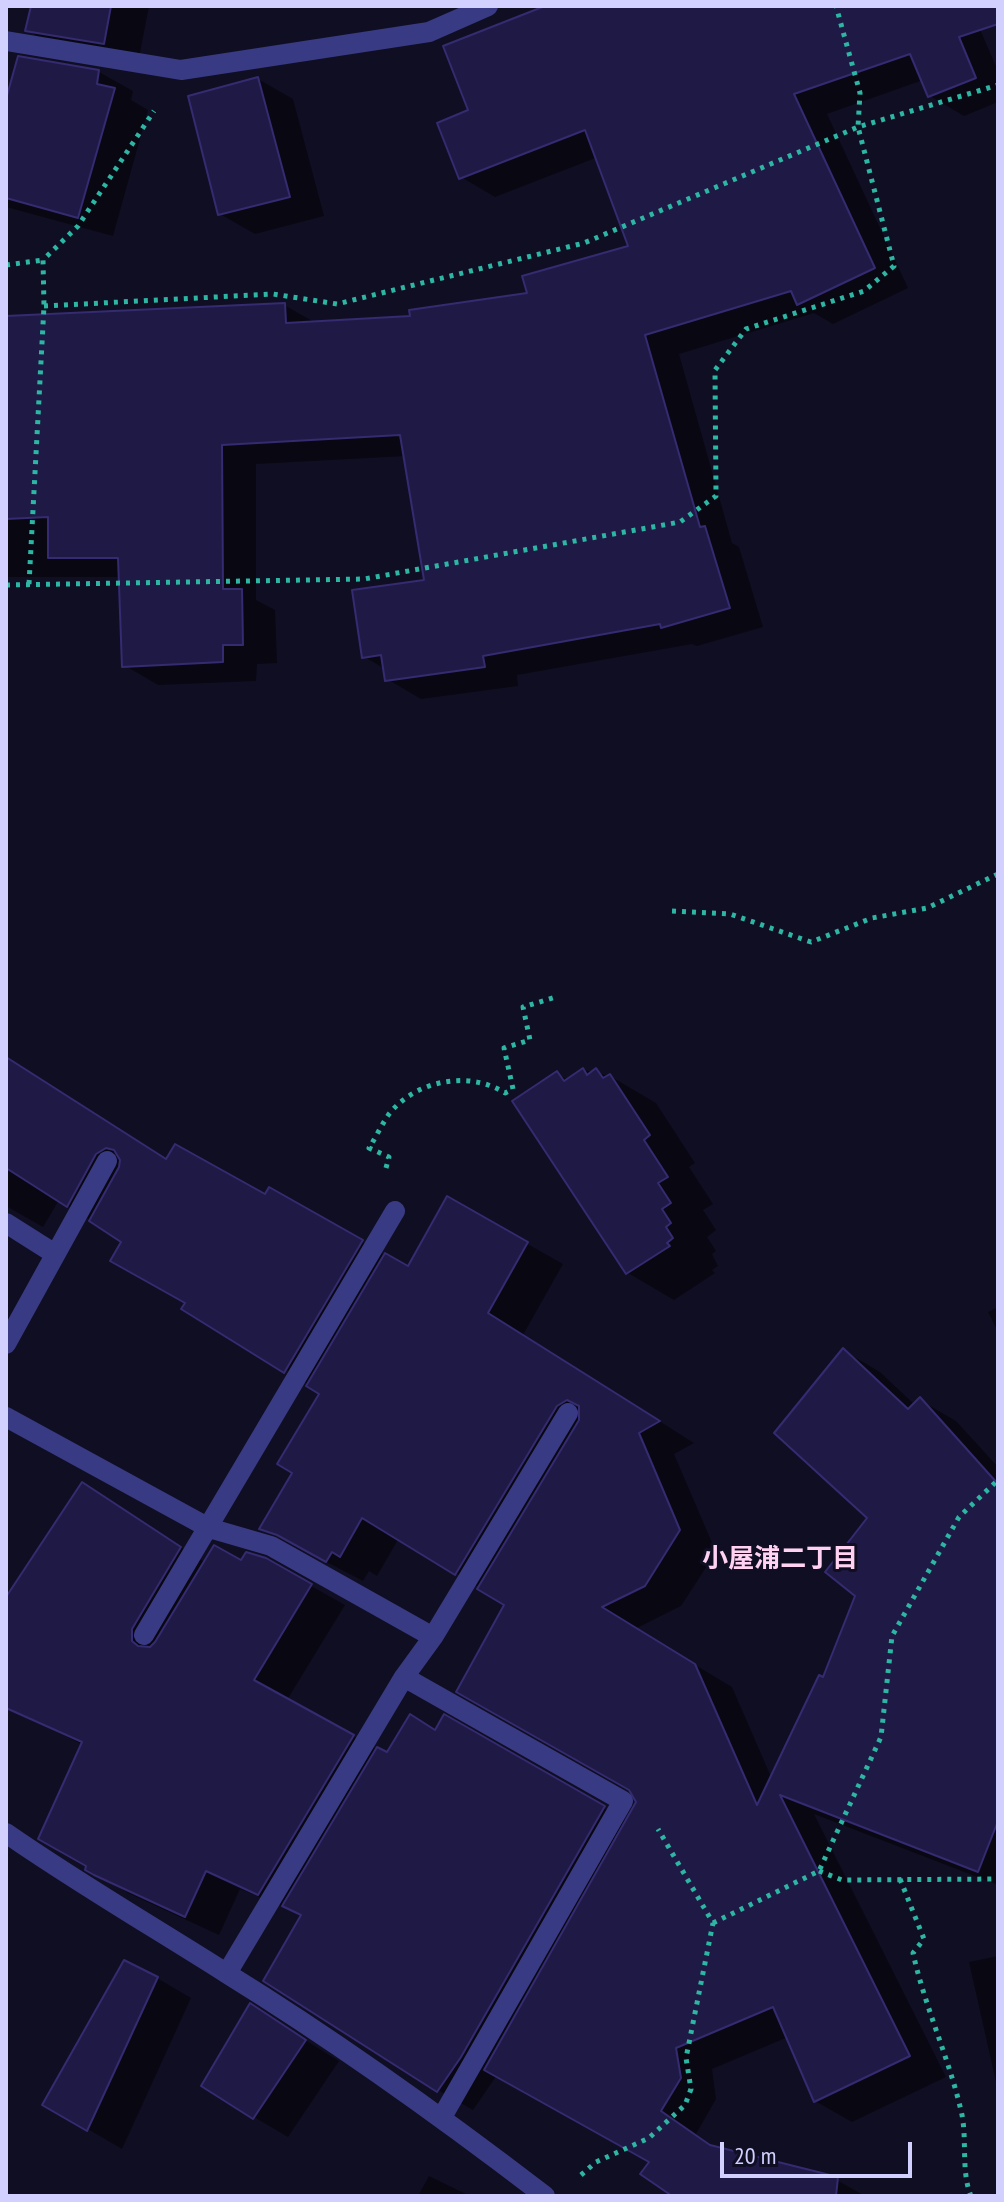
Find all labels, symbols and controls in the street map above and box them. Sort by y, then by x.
district label: 小屋浦二丁目 [702,1544,858,1576]
scale bar [724,2126,916,2176]
text: 20 m [734,2140,776,2171]

